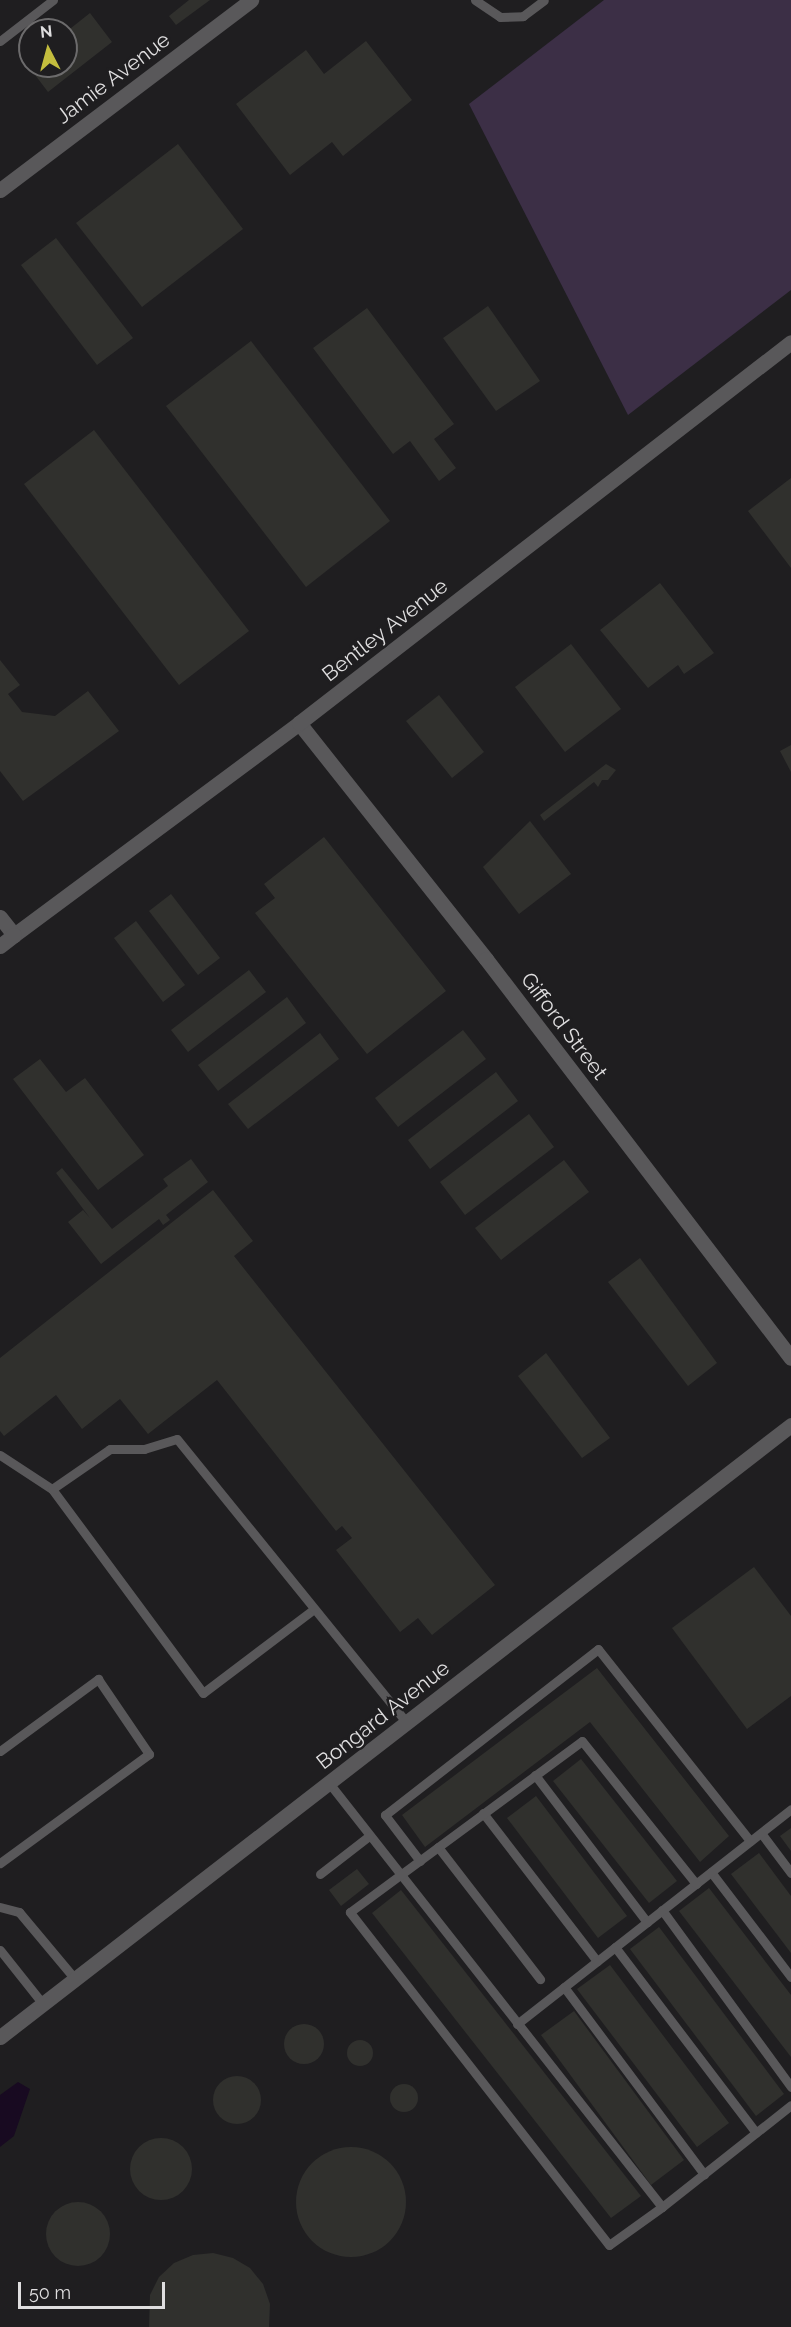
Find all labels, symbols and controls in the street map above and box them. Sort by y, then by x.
north arrow [18,18,78,78]
text: N [39,22,53,42]
street label: Jamie Avenue [51,27,175,129]
street label: Bentley Avenue [317,573,453,687]
street label: Gifford Street [516,967,612,1085]
street label: Bongard Avenue [311,1655,455,1775]
scale bar [21,2270,168,2308]
text: 50 m [29,2282,71,2303]

